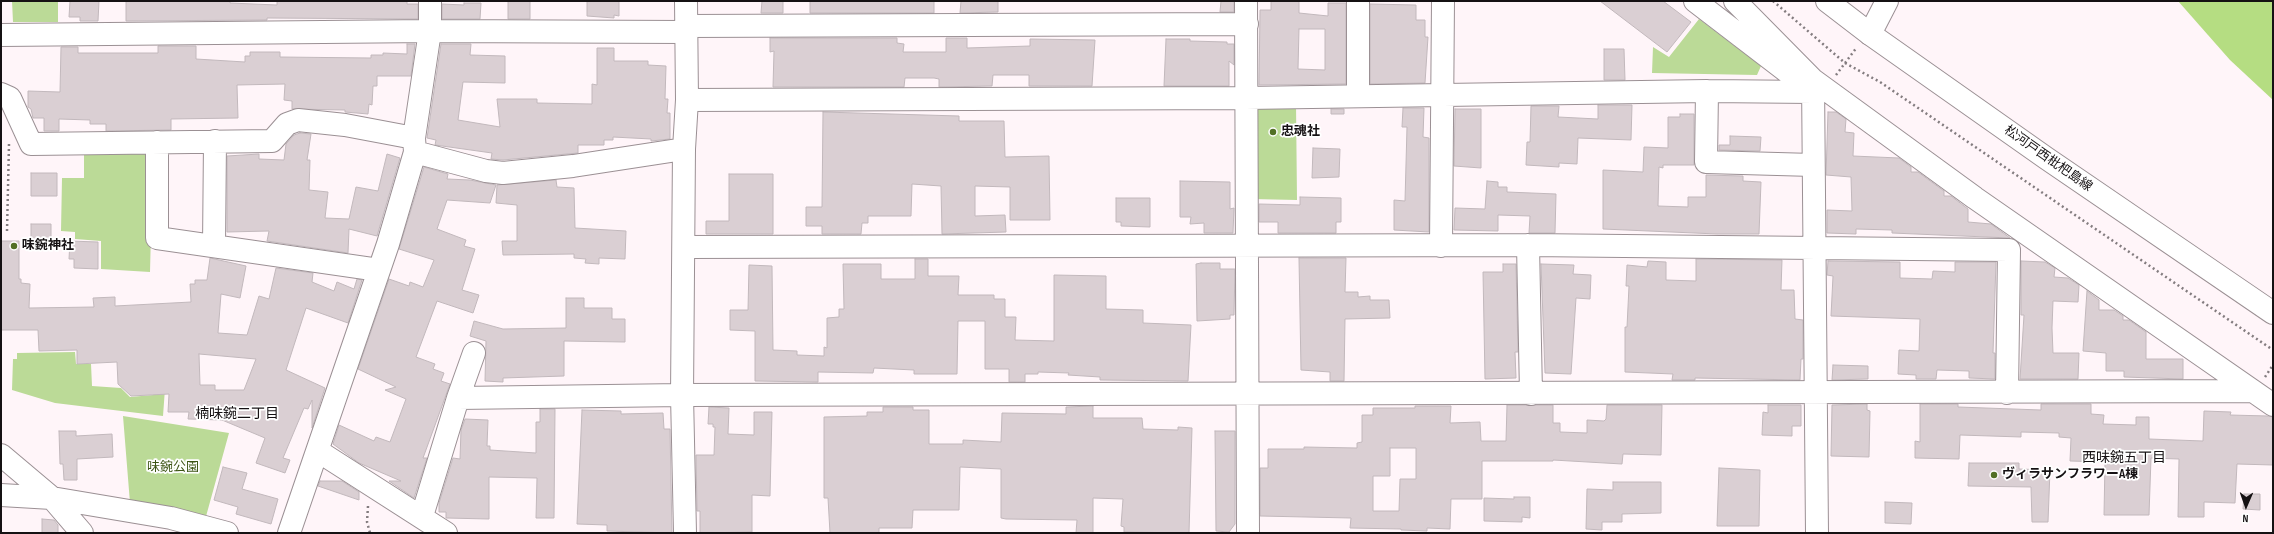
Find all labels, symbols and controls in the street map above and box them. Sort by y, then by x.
street label: 松河戸西枇杷島線 [2001,123,2095,195]
place label: 忠魂社 [1281,124,1320,140]
marker: 忠魂社 [1268,127,1278,137]
place label: 味鋺神社 [22,238,74,254]
marker: 味鋺神社 [9,241,19,251]
district label: 楠味鋺二丁目 [195,406,279,422]
district label: 西味鋺五丁目 [2082,450,2166,466]
park label: 味鋺公園 [147,460,199,476]
place label: ヴィラサンフラワーA棟 [2002,467,2138,483]
marker: ヴィラサンフラワーA棟 [1989,470,1999,480]
north arrow [2226,486,2266,526]
text: N [2242,512,2249,525]

